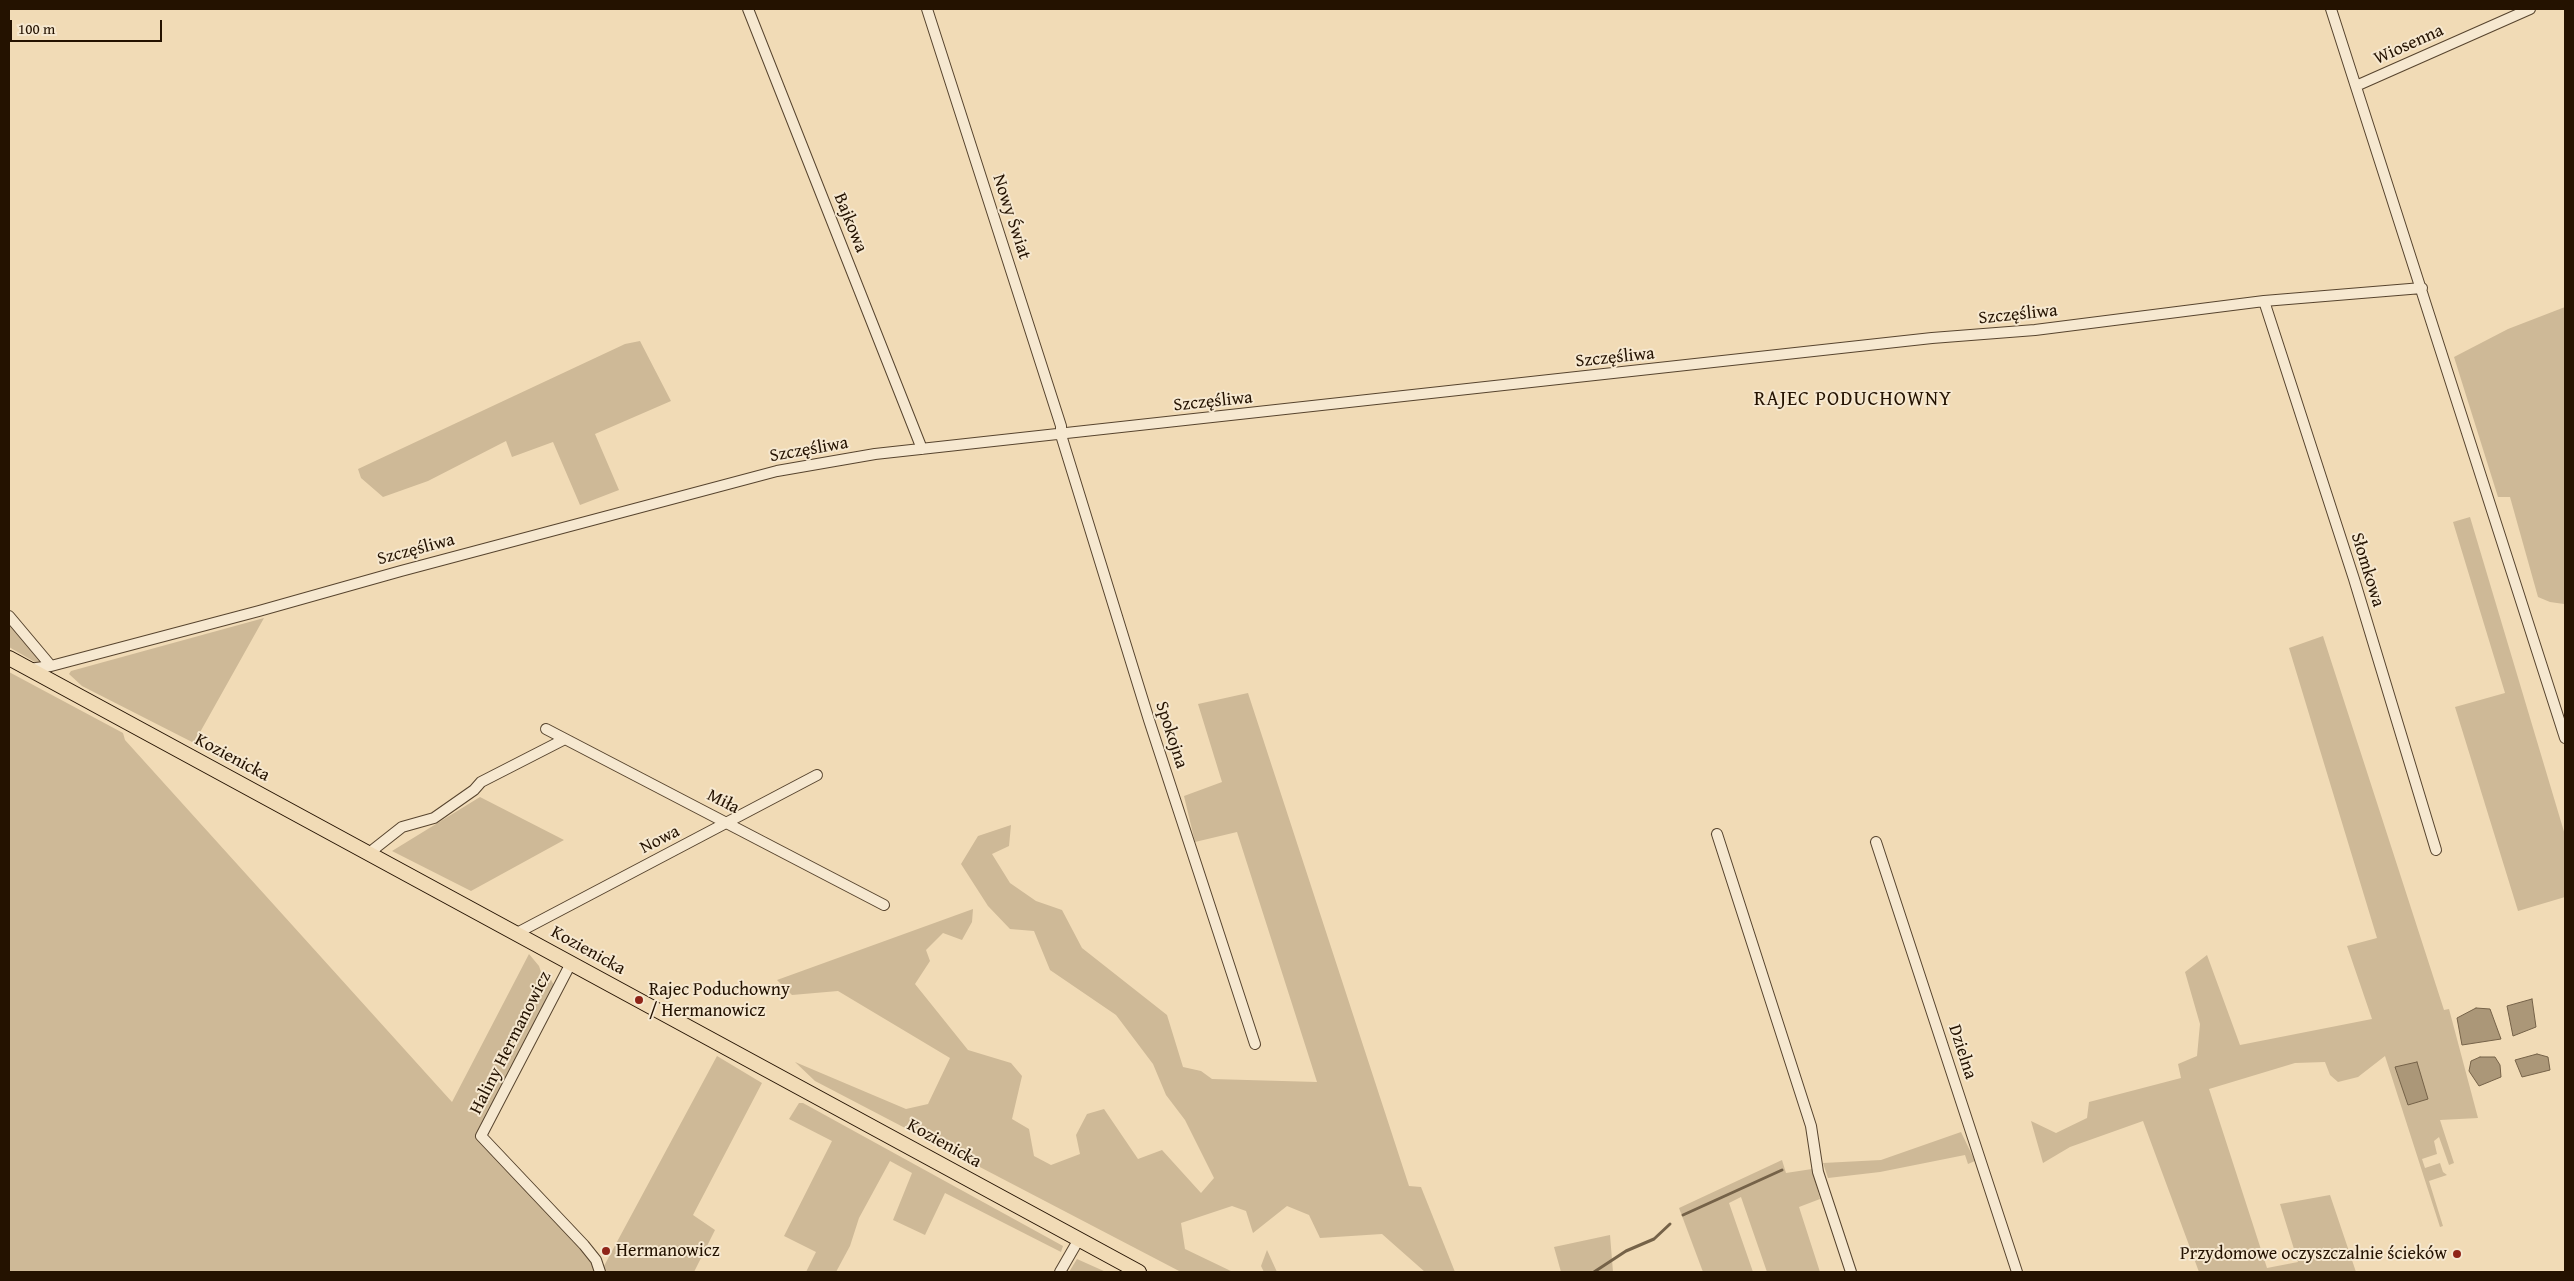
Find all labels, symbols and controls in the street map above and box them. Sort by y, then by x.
scale bar [12,10,165,42]
text: 100 m [18,18,55,39]
street label: Wiosenna [2371,20,2447,70]
street label: Nowy Świat [987,172,1035,262]
street label: Bajkowa [828,190,872,256]
street label: Szczęśliwa [1977,300,2059,330]
street label: Szczęśliwa [1574,343,1656,373]
street label: Szczęśliwa [1172,387,1254,417]
district label: RAJEC PODUCHOWNY [1752,388,1954,412]
street label: Szczęśliwa [768,432,850,468]
street label: Szczęśliwa [375,529,457,571]
street label: Słomkowa [2345,530,2389,610]
street label: Spokojna [1150,699,1192,771]
street label: Kozienicka [191,729,273,787]
street label: Miła [703,785,743,819]
street label: Nowa [637,821,683,859]
street label: Kozienicka [547,922,629,980]
street label: Haliny Hermanowicz [466,968,556,1118]
place label: Rajec Poduchowny / Hermanowicz [649,979,790,1022]
marker: Rajec Poduchowny / Hermanowicz [633,994,645,1006]
street label: Dzielna [1943,1022,1981,1082]
street label: Kozienicka [903,1115,985,1173]
place label: Hermanowicz [616,1240,720,1262]
place label: Przydomowe oczyszczalnie ścieków [2180,1243,2447,1265]
marker: Hermanowicz [600,1245,612,1257]
marker: Przydomowe oczyszczalnie ścieków [2451,1248,2463,1260]

